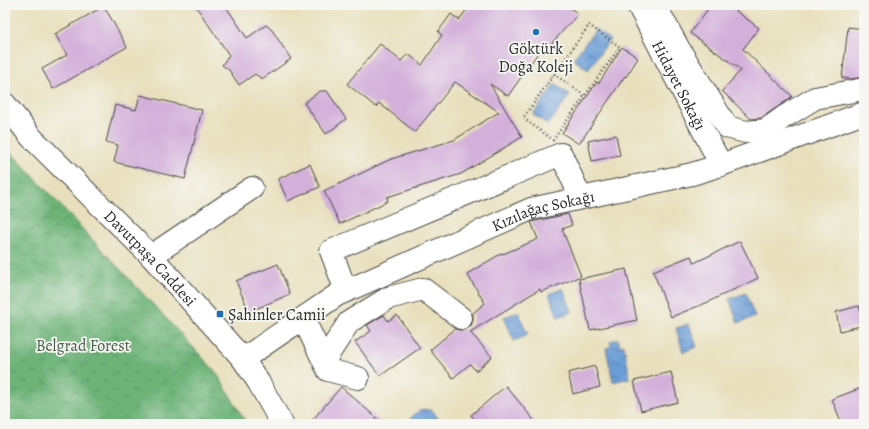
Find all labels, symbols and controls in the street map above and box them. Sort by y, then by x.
marker: Göktürk Doğa Koleji [531,27,541,37]
street label: Hidayet Sokağı [646,37,711,134]
place label: Göktürk Doğa Koleji [499,38,573,78]
street label: Kızılağaç Sokağı [488,186,597,237]
street label: Davutpaşa Caddesi [99,205,201,311]
place label: Şahinler Camii [228,304,326,326]
marker: Şahinler Camii [215,309,225,319]
park label: Belgrad Forest [36,335,130,357]

